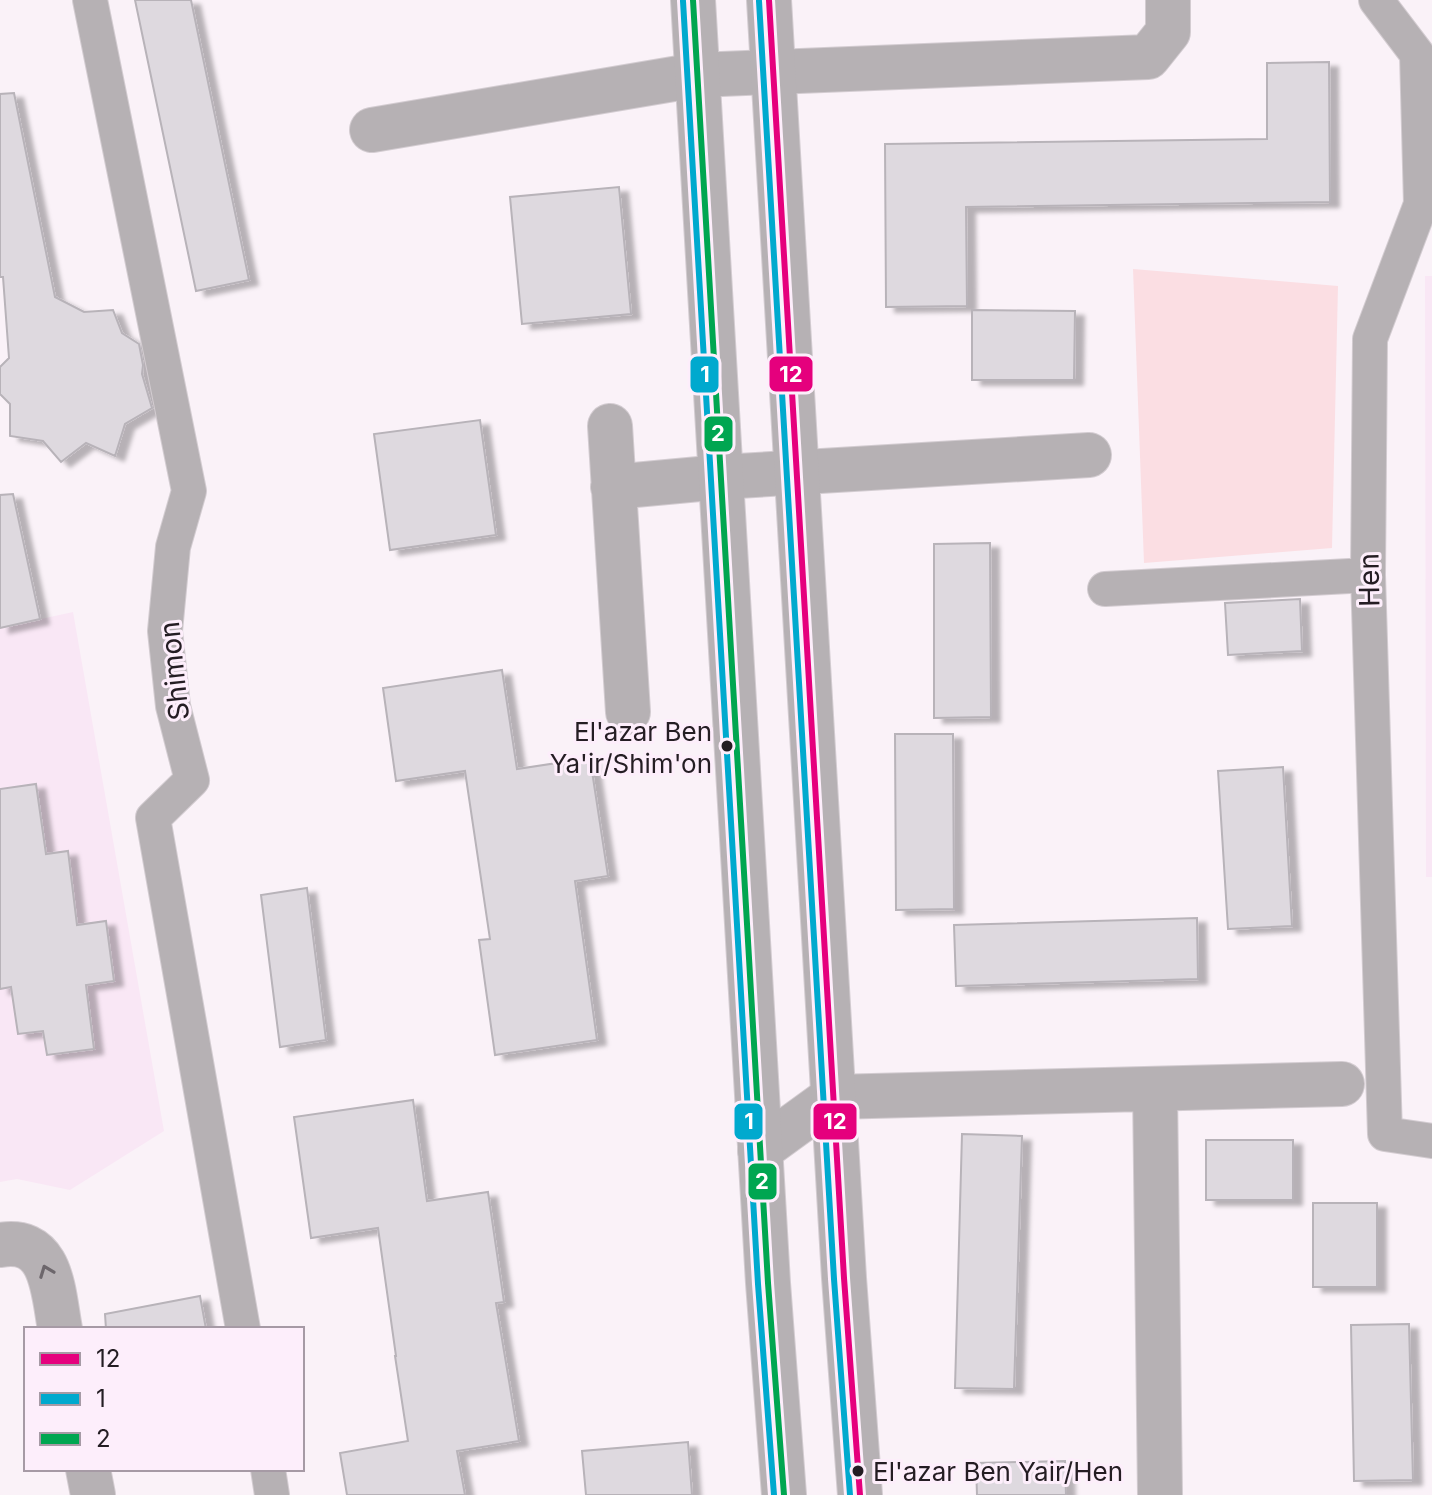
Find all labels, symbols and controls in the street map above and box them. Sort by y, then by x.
line badge: 1 [689,355,720,394]
line badge: 12 [768,355,814,393]
text: 1 [700,361,710,387]
text: 12 [779,361,803,387]
line badge: 2 [703,415,734,453]
text: 2 [711,420,725,446]
street label: Hen [1352,553,1386,607]
street label: Shimon [152,620,196,722]
place label: El'azar Ben Ya'ir/Shim'on [550,716,712,779]
marker: El'azar Ben Ya'ir/Shim'on [719,738,735,754]
line badge: 1 [733,1102,764,1141]
line badge: 12 [812,1102,858,1141]
text: 1 [744,1108,754,1134]
text: 12 [823,1108,847,1134]
line badge: 2 [747,1162,778,1201]
text: 2 [755,1168,769,1194]
one-way arrow [39,1265,56,1279]
legend [24,1327,304,1471]
text: 12 [96,1344,120,1373]
text: 1 [96,1384,106,1413]
text: 2 [96,1424,111,1453]
place label: El'azar Ben Yair/Hen [873,1456,1123,1487]
marker: El'azar Ben Yair/Hen [850,1463,866,1479]

